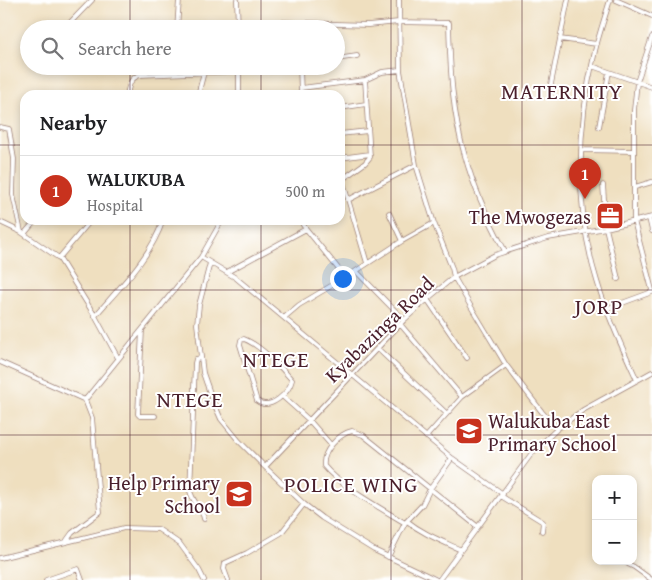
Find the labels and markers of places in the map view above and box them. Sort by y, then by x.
pin: 1 [569,158,601,199]
office icon: The Mwogezas [595,201,625,231]
place label: The Mwogezas [469,202,591,231]
place label: Walukuba East Primary School [488,406,617,458]
school or university icon: Walukuba East Primary School [454,416,484,446]
place label: Help Primary School [108,468,220,520]
school or university icon: Help Primary School [224,479,254,509]

